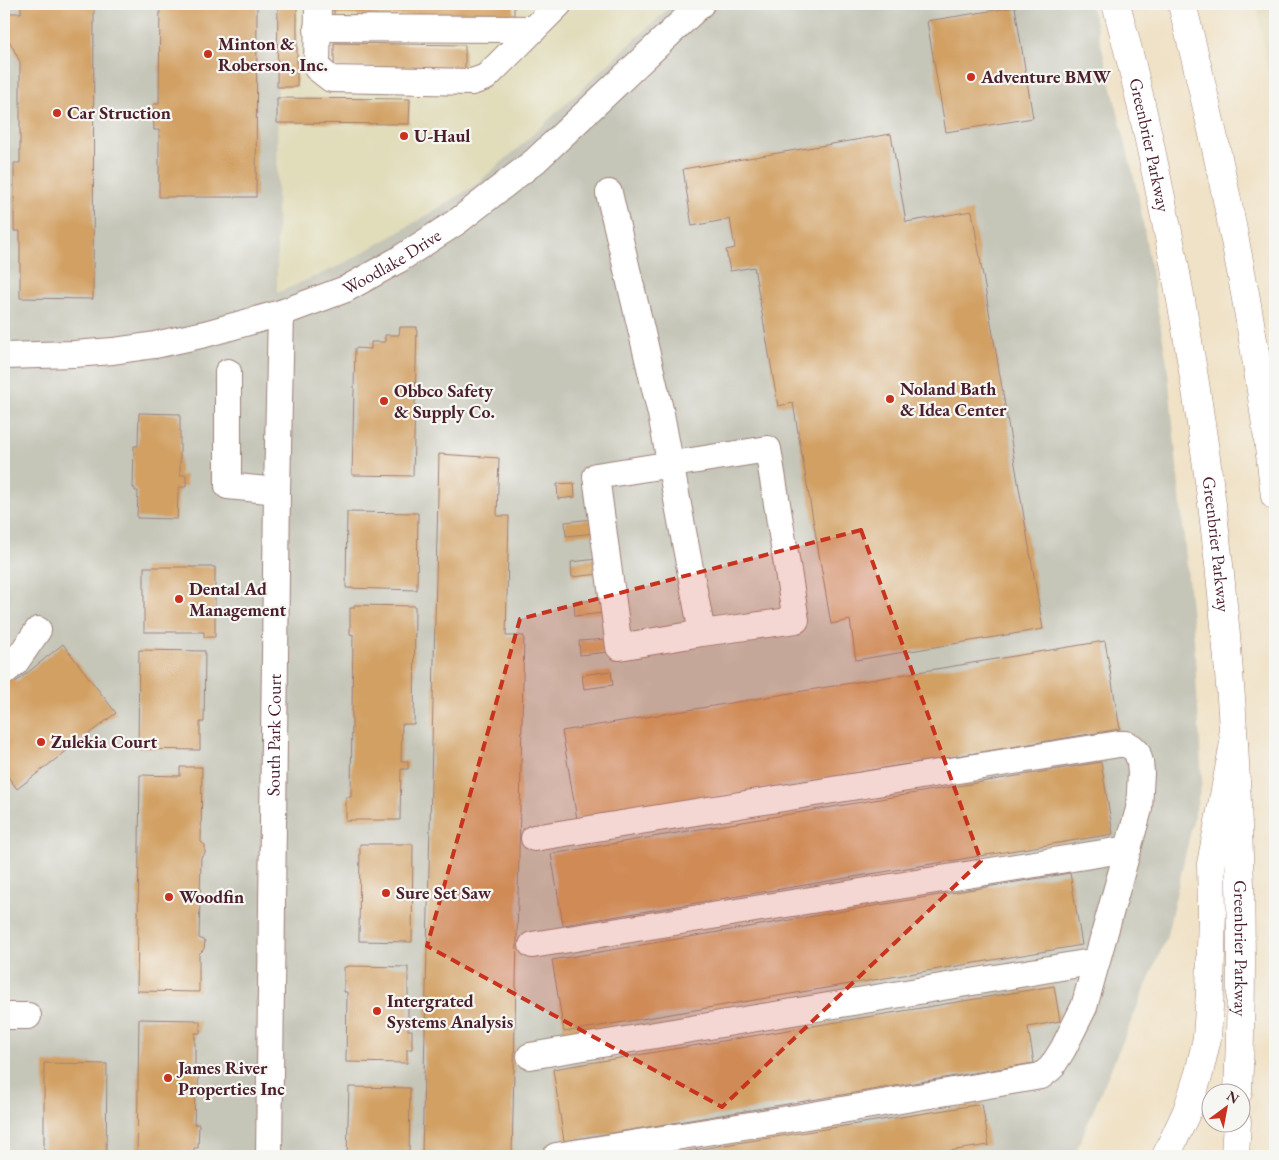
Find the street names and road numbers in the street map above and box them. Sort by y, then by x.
street label: Greenbrier Parkway [1124,76,1176,214]
street label: Woodlake Drive [338,223,445,300]
street label: Greenbrier Parkway [1198,475,1236,613]
street label: South Park Court [261,673,286,796]
street label: Greenbrier Parkway [1229,880,1253,1017]

